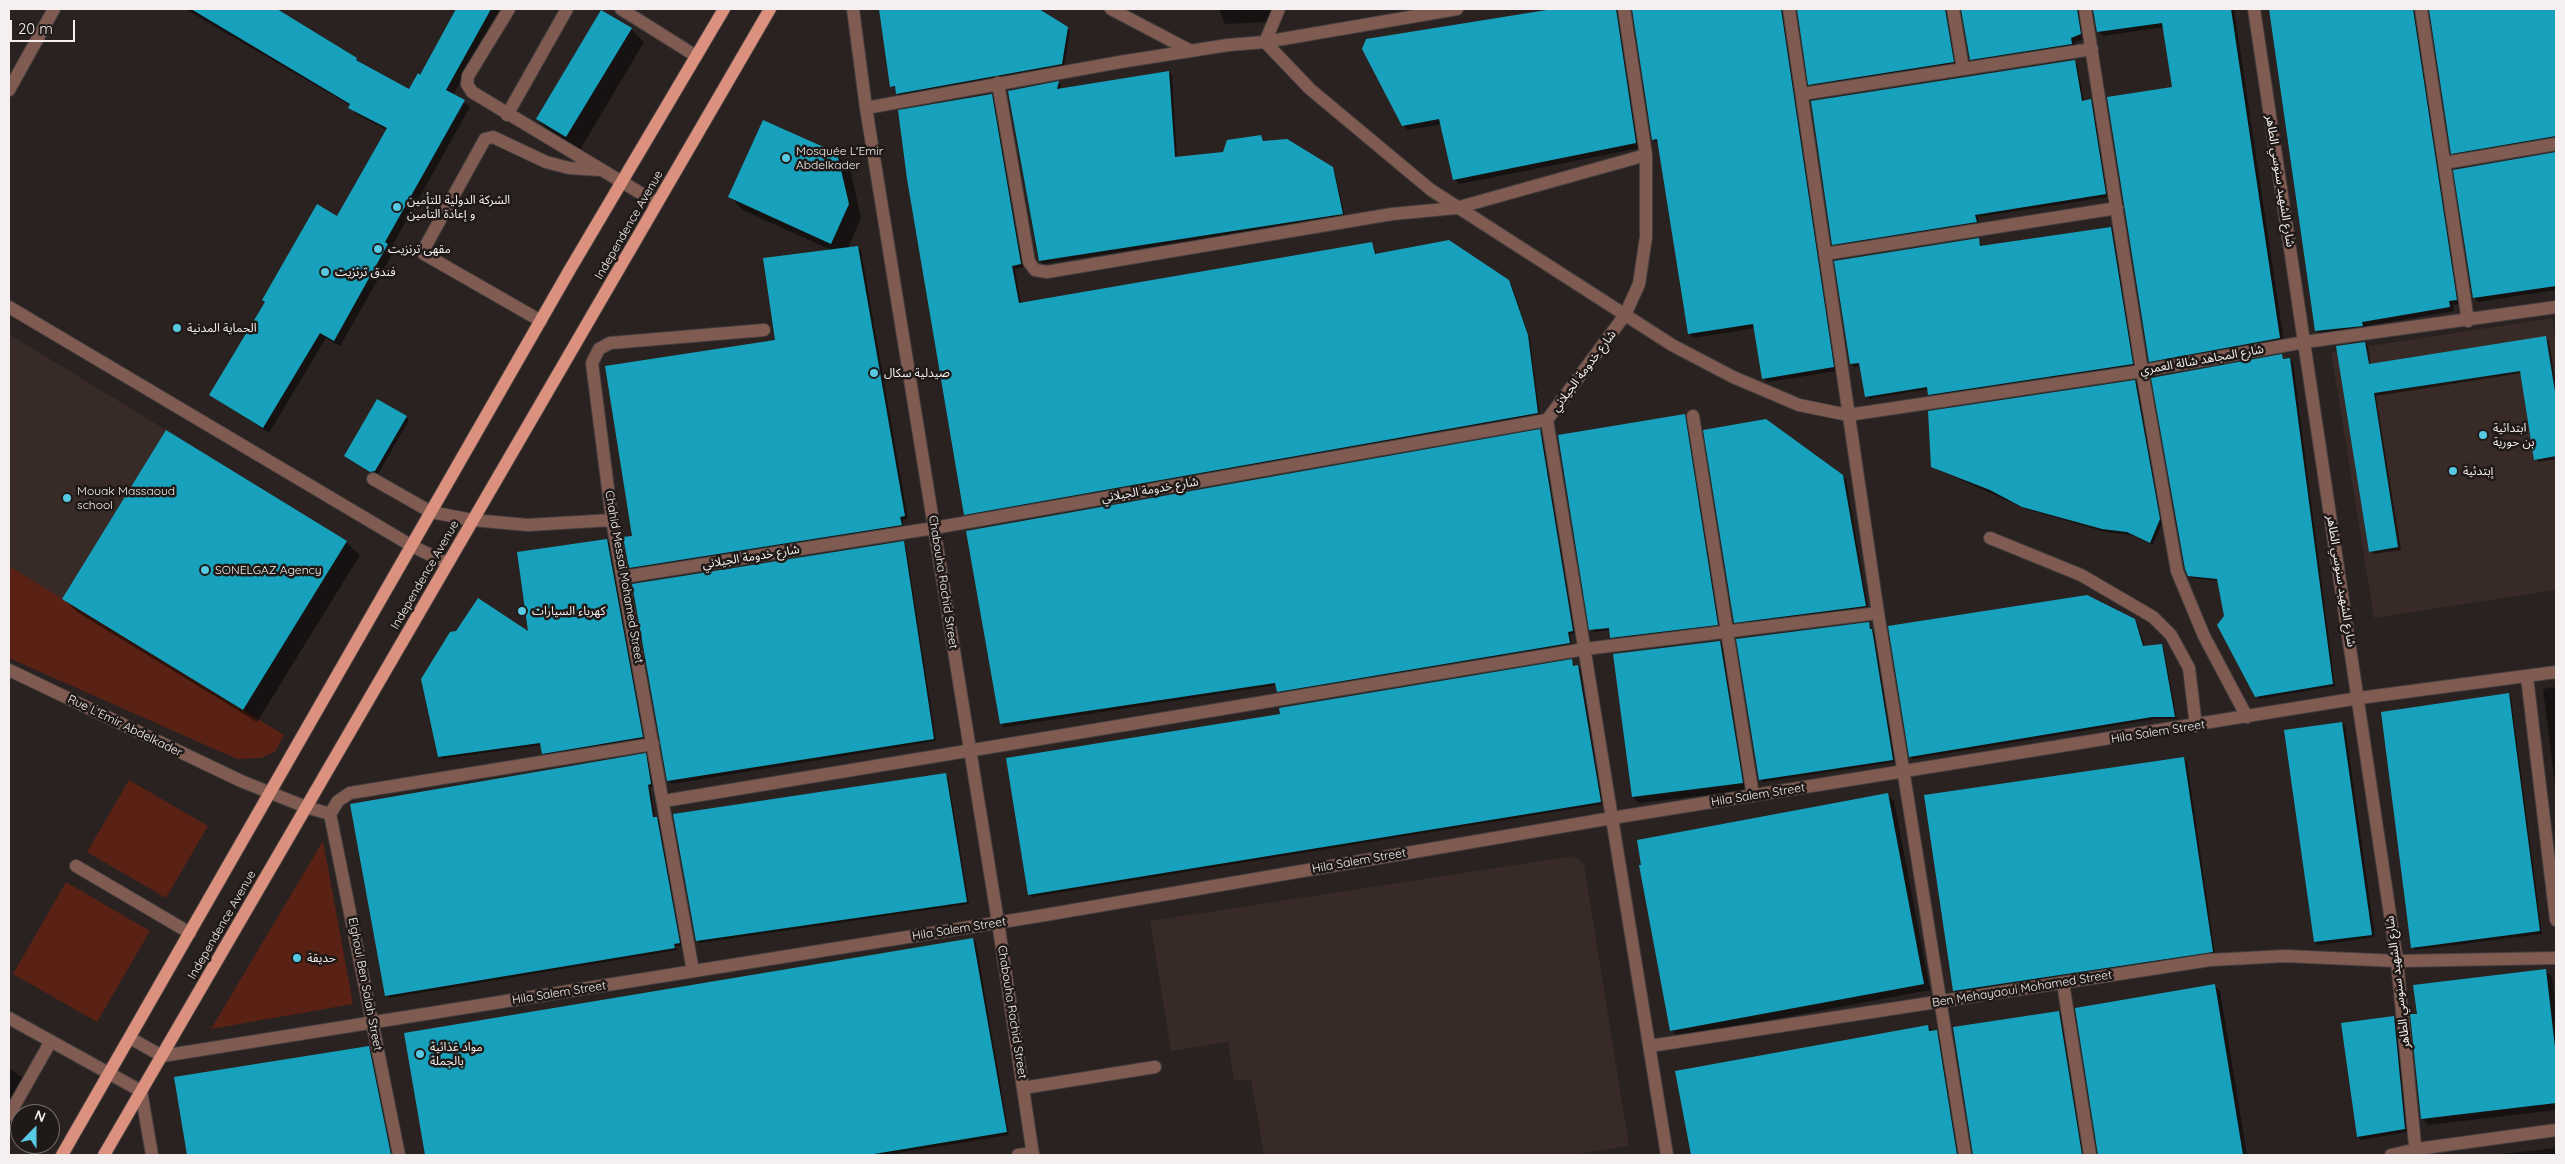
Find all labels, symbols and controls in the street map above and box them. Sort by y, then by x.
scale bar [12,10,78,42]
text: 20 m [18,19,53,38]
street label: شارع الشهيد سنوسي الطاهر [2262,114,2298,248]
place label: Mosquée L'Emir Abdelkader [796,144,883,172]
marker: Mosquée L'Emir Abdelkader [780,152,792,164]
street label: Independence Avenue [592,168,666,282]
place label: الشركة الدولية للتأمين و إعادة التأمين [407,193,510,221]
marker: الشركة الدولية للتأمين و إعادة التأمين [391,201,403,213]
place label: مقهى ترنزيت [388,242,451,256]
marker: مقهى ترنزيت [372,243,384,255]
place label: فندق ترنزيت [335,265,396,279]
marker: فندق ترنزيت [319,266,331,278]
place label: الحماية المدنية [187,321,257,335]
marker: الحماية المدنية [171,322,183,334]
street label: شارع خدومة الجيلاني [1549,327,1619,415]
street label: شارع المجاهد شالة العمري [2139,342,2265,378]
place label: صيدلية سكال [884,366,950,380]
marker: صيدلية سكال [868,367,880,379]
place label: ابتدائية بن حورية [2493,421,2534,449]
marker: ابتدائية بن حورية [2477,429,2489,441]
place label: إبتدئية [2463,464,2493,478]
marker: إبتدئية [2447,465,2459,477]
street label: شارع خدومة الجيلاني [1100,474,1200,506]
place label: Mouak Massaoud school [77,484,175,512]
street label: Chahid Messai Mohamed Street [602,489,646,665]
marker: Mouak Massaoud school [61,492,73,504]
street label: Chabouha Rachid Street [925,514,961,650]
street label: شارع الشهيد سنوسي الطاهر [2323,514,2359,648]
street label: Independence Avenue [388,518,462,632]
street label: شارع خدومة الجيلاني [701,542,801,572]
place label: SONELGAZ Agency [215,563,322,577]
marker: SONELGAZ Agency [199,564,211,576]
place label: كهرباء السيارات [532,604,605,618]
marker: كهرباء السيارات [516,605,528,617]
street label: Rue L'Emir Abdelkader [65,692,185,760]
street label: Hila Salem Street [2110,717,2206,747]
street label: Hila Salem Street [1710,780,1806,810]
street label: Hila Salem Street [1311,846,1407,876]
street label: Independence Avenue [185,868,259,982]
street label: Hila Salem Street [911,914,1007,944]
street label: شارع الشهيد سنوسي الطاهر [2383,915,2413,1049]
street label: Elghoul Ben Salah Street [345,916,385,1052]
street label: Chabouha Rachid Street [994,944,1030,1080]
place label: حديقة [307,951,336,965]
marker: حديقة [291,952,303,964]
street label: Ben Mehayaoui Mohamed Street [1931,968,2113,1010]
street label: Hila Salem Street [511,978,607,1008]
place label: مواد غذائية بالجملة [430,1040,483,1068]
marker: مواد غذائية بالجملة [414,1048,426,1060]
north arrow [10,1104,60,1154]
text: N [32,1106,48,1126]

